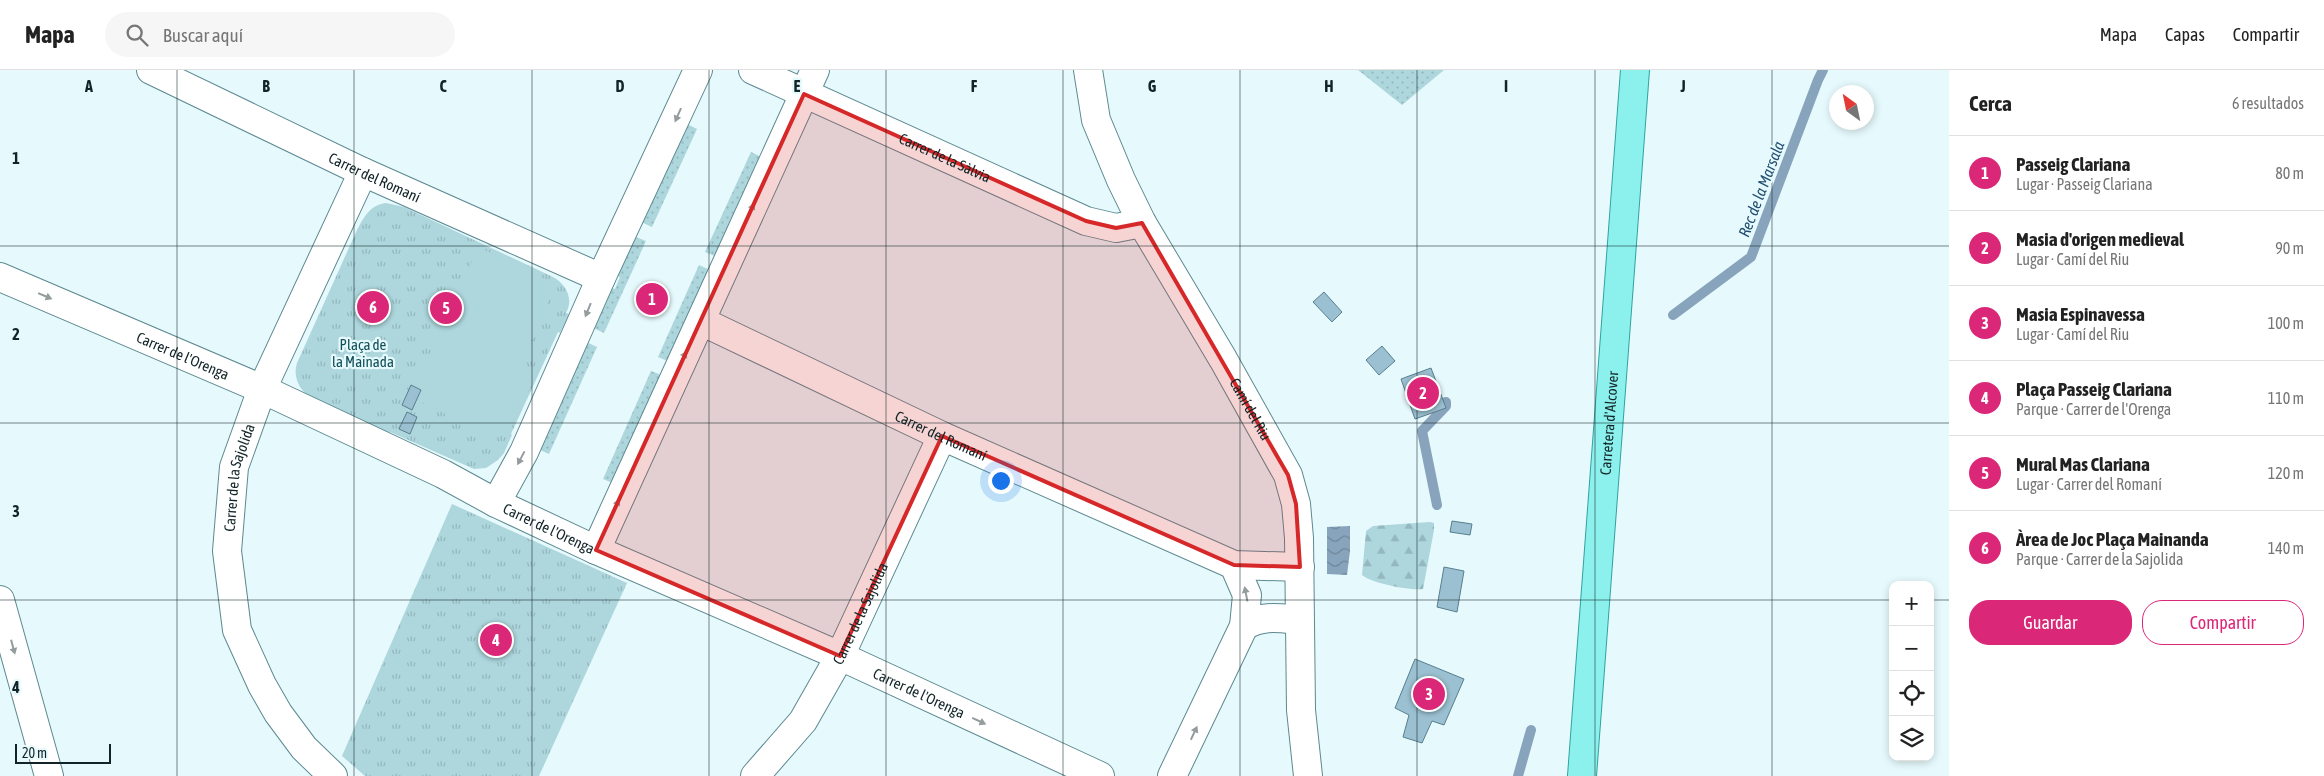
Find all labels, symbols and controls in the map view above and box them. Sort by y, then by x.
search box [105,12,455,57]
text: Mapa [25,21,75,48]
icon: search [123,21,151,49]
text: Buscar aquí [163,24,243,46]
text: Mapa [2100,24,2137,45]
text: Capas [2165,24,2205,45]
text: Compartir [2233,24,2299,45]
text: A [84,77,93,95]
text: B [262,77,270,95]
text: C [439,77,447,95]
text: D [616,77,625,95]
text: E [794,77,801,95]
text: F [971,77,978,95]
text: G [1148,77,1157,95]
text: H [1324,77,1334,95]
text: I [1504,77,1508,95]
text: J [1679,77,1686,95]
north arrow [1829,85,1874,130]
text: Cerca [1969,91,2012,115]
text: 6 resultados [2232,94,2304,112]
one-way arrow [674,108,682,122]
street label: Carrer de la Sàlvia [897,129,994,185]
water label: Rec de la Marsala [1734,138,1788,239]
street label: Carrer del Romaní [326,148,424,205]
text: 1 [12,149,20,167]
text: Passeig Clariana [2016,153,2130,175]
text: 1 [1981,164,1989,182]
text: 80 m [2275,164,2304,182]
text: Lugar · Passeig Clariana [2016,175,2153,193]
one-way arrow [747,203,755,217]
text: Masia d'origen medieval [2016,228,2184,250]
text: 2 [1981,239,1989,257]
text: 90 m [2275,239,2304,257]
text: Lugar · Camí del Riu [2016,250,2129,268]
pin: 1 [636,280,668,318]
pin: 6 [357,288,389,326]
pin: 5 [430,289,462,327]
one-way arrow [38,293,52,301]
one-way arrow [584,303,592,318]
text: Masia Espinavessa [2016,303,2145,325]
text: 3 [1981,314,1989,332]
text: 100 m [2268,314,2304,332]
text: 2 [12,325,20,343]
text: Lugar · Camí del Riu [2016,325,2129,343]
street label: Carrer de l'Orenga [134,328,232,382]
park label: Plaça de la Mainada [332,336,394,370]
one-way arrow [679,351,687,365]
street label: Carretera d'Alcover [1596,370,1621,476]
pin: 2 [1407,374,1439,412]
street label: Camí del Riu [1227,375,1275,443]
text: Plaça Passeig Clariana [2016,378,2172,400]
text: 4 [1981,389,1989,407]
text: 110 m [2268,389,2304,407]
text: Parque · Carrer de l'Orenga [2016,400,2171,418]
street label: Carrer del Romaní [893,407,990,464]
street label: Carrer de la Sajolida [220,421,257,532]
one-way arrow [517,450,525,465]
text: Mural Mas Clariana [2016,453,2150,475]
text: 5 [1981,464,1989,482]
text: 120 m [2268,464,2304,482]
your location [988,468,1014,494]
text: Lugar · Carrer del Romaní [2016,475,2162,493]
street label: Carrer de l'Orenga [501,499,597,557]
one-way arrow [612,499,620,513]
text: 3 [12,502,20,520]
text: Àrea de Joc Plaça Mainanda [2016,528,2209,550]
text: 6 [1981,539,1989,557]
text: 140 m [2268,539,2304,557]
text: Parque · Carrer de la Sajolida [2016,550,2184,568]
street label: Carrer de la Sajolida [829,560,891,667]
map controls [1889,581,1934,761]
button: + [1889,581,1934,626]
one-way arrow [1241,586,1249,602]
button: Guardar [1969,600,2132,645]
button: Compartir [2142,600,2304,645]
pin: 4 [480,621,512,659]
button: − [1889,626,1934,671]
one-way arrow [9,639,17,654]
street label: Carrer de l'Orenga [871,664,968,721]
button: locate [1889,671,1934,716]
pin: 3 [1413,675,1445,713]
text: 4 [11,678,20,696]
button: layers [1889,716,1934,761]
one-way arrow [972,717,986,725]
one-way arrow [1191,726,1199,740]
scale bar [15,741,111,764]
text: 20 m [22,745,47,761]

